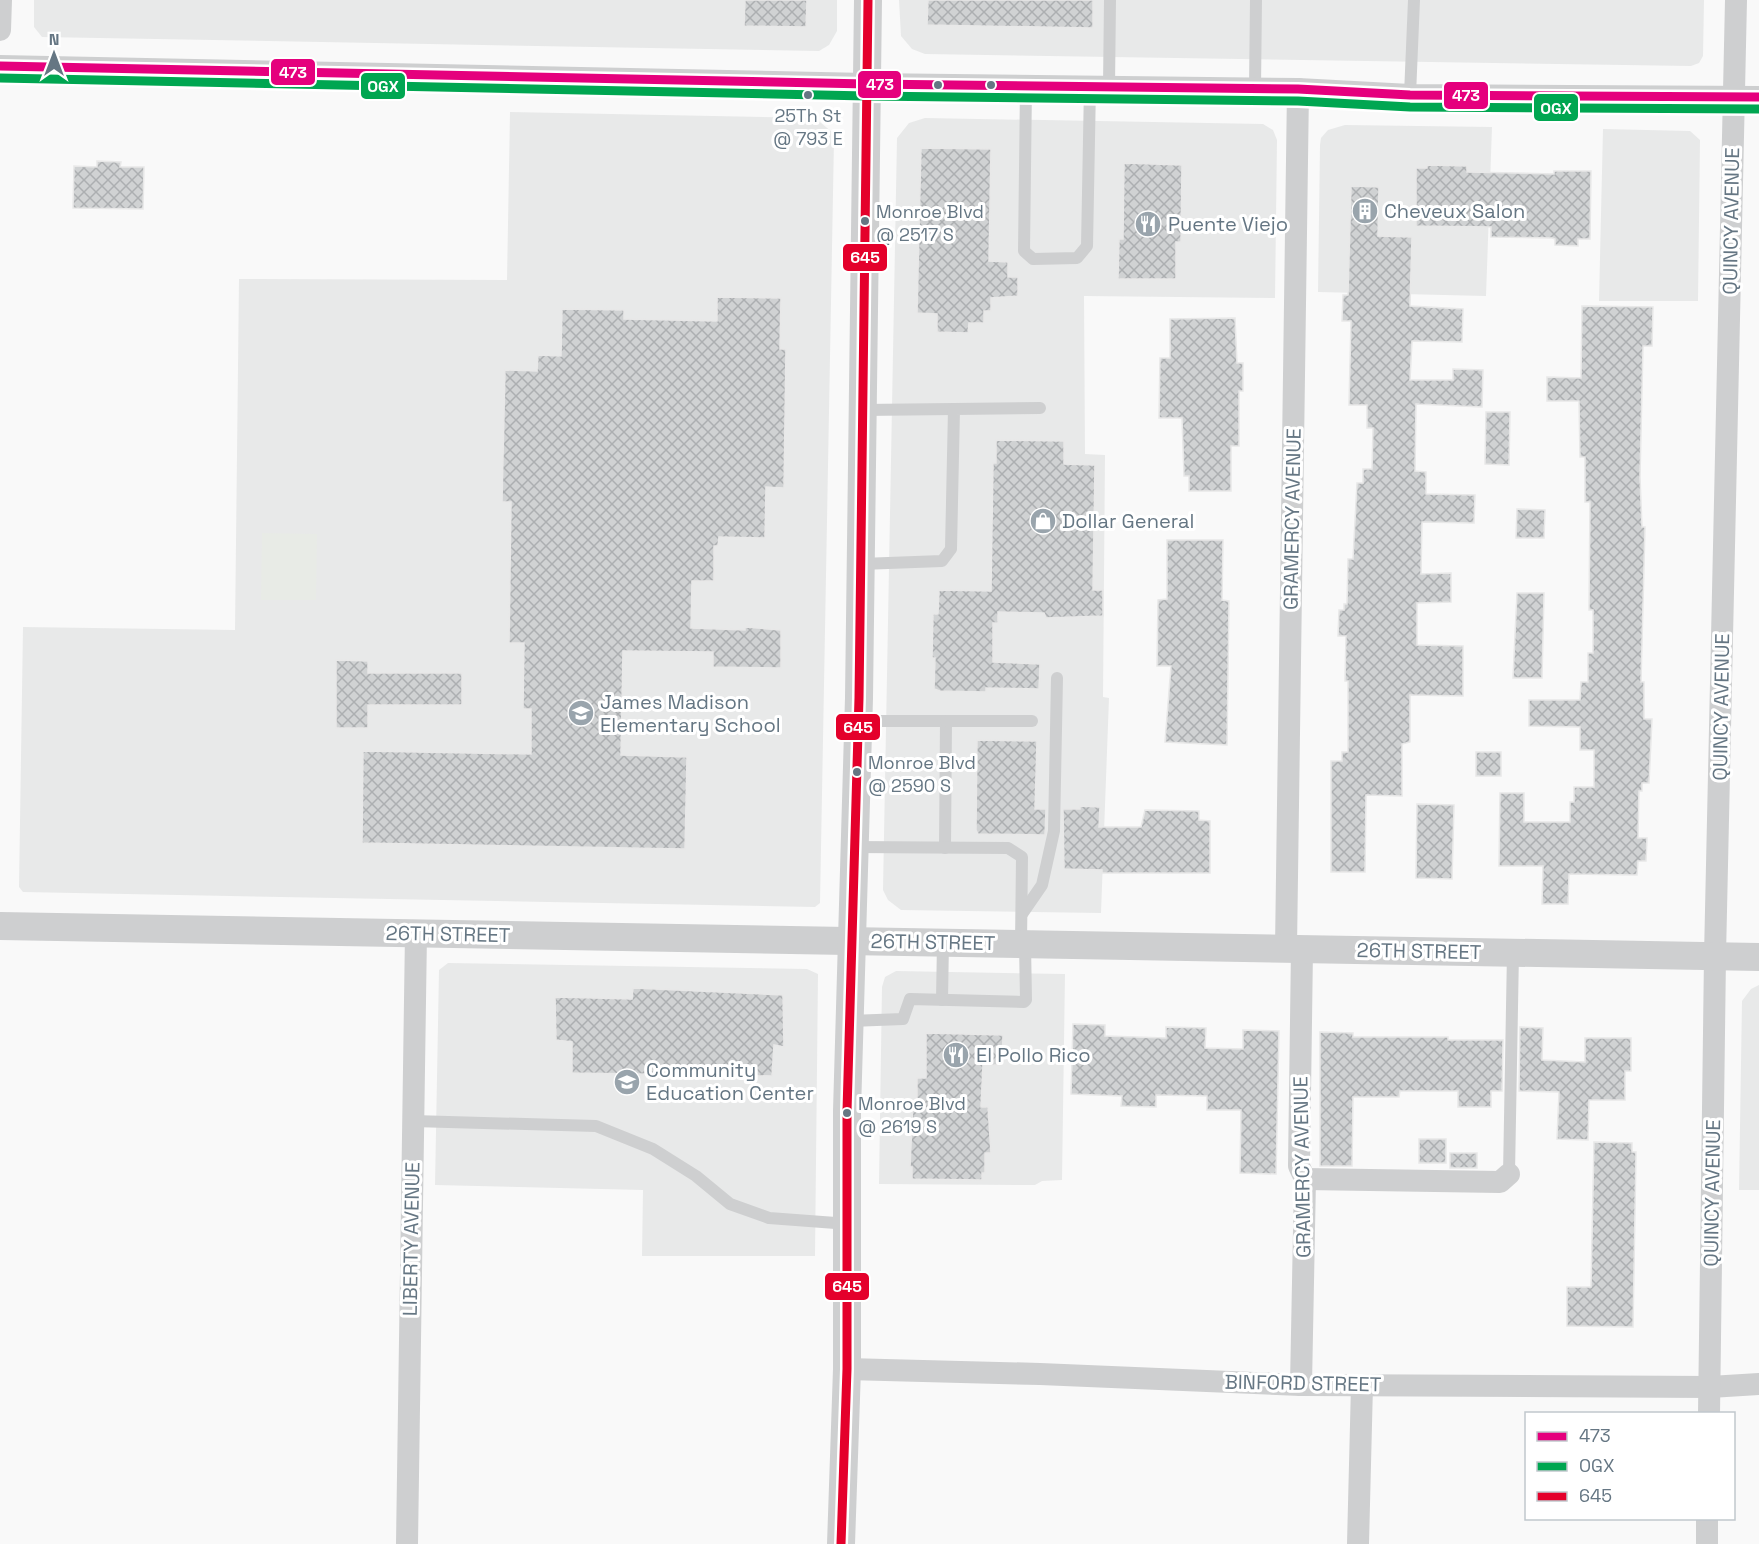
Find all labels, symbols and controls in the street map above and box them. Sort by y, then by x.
north arrow [24,24,84,84]
text: N [49,29,59,50]
line badge: 473 [270,58,316,86]
text: 473 [279,62,307,83]
line badge: 473 [857,70,902,99]
line badge: OGX [360,72,406,100]
text: 473 [866,74,894,95]
text: OGX [367,76,399,97]
unlabelled marker [932,79,944,91]
unlabelled marker [985,79,997,91]
line badge: 473 [1443,81,1489,110]
text: 473 [1452,85,1480,106]
marker: 25Th St @ 793 E [802,89,814,101]
line badge: OGX [1533,93,1579,122]
text: OGX [1540,98,1572,119]
place label: 25Th St @ 793 E [773,104,843,150]
street label: QUINCY AVENUE [1717,147,1745,295]
building icon: Cheveux Salon [1350,196,1380,226]
place label: Cheveux Salon [1384,198,1525,224]
place label: Monroe Blvd @ 2517 S [876,200,984,246]
restaurant icon: Puente Viejo [1133,209,1163,239]
place label: Puente Viejo [1168,211,1288,237]
marker: Monroe Blvd @ 2517 S [859,215,871,227]
line badge: 645 [842,243,888,272]
text: 645 [850,247,880,268]
street label: GRAMERCY AVENUE [1277,428,1307,610]
shop icon: Dollar General [1028,506,1058,536]
place label: Dollar General [1062,508,1194,534]
street label: QUINCY AVENUE [1707,633,1735,781]
place label: James Madison Elementary School [600,689,781,738]
school or university icon: James Madison Elementary School [566,698,596,728]
line badge: 645 [835,713,881,741]
text: 645 [843,717,873,738]
place label: Monroe Blvd @ 2590 S [868,751,976,797]
marker: Monroe Blvd @ 2590 S [851,766,863,778]
street label: 26TH STREET [385,920,511,948]
street label: 26TH STREET [870,928,996,956]
street label: 26TH STREET [1356,937,1482,965]
restaurant icon: El Pollo Rico [941,1040,971,1070]
place label: El Pollo Rico [976,1042,1091,1068]
place label: Community Education Center [646,1057,814,1106]
school or university icon: Community Education Center [612,1067,642,1097]
street label: GRAMERCY AVENUE [1287,1076,1317,1258]
place label: Monroe Blvd @ 2619 S [858,1092,966,1138]
marker: Monroe Blvd @ 2619 S [841,1107,853,1119]
street label: QUINCY AVENUE [1698,1119,1726,1267]
street label: LIBERTY AVENUE [397,1162,425,1316]
line badge: 645 [824,1272,870,1301]
text: 645 [832,1276,862,1297]
street label: BINFORD STREET [1224,1369,1382,1397]
legend [1525,1412,1735,1520]
text: 473 [1579,1424,1611,1447]
text: OGX [1579,1454,1614,1477]
text: 645 [1579,1484,1612,1507]

